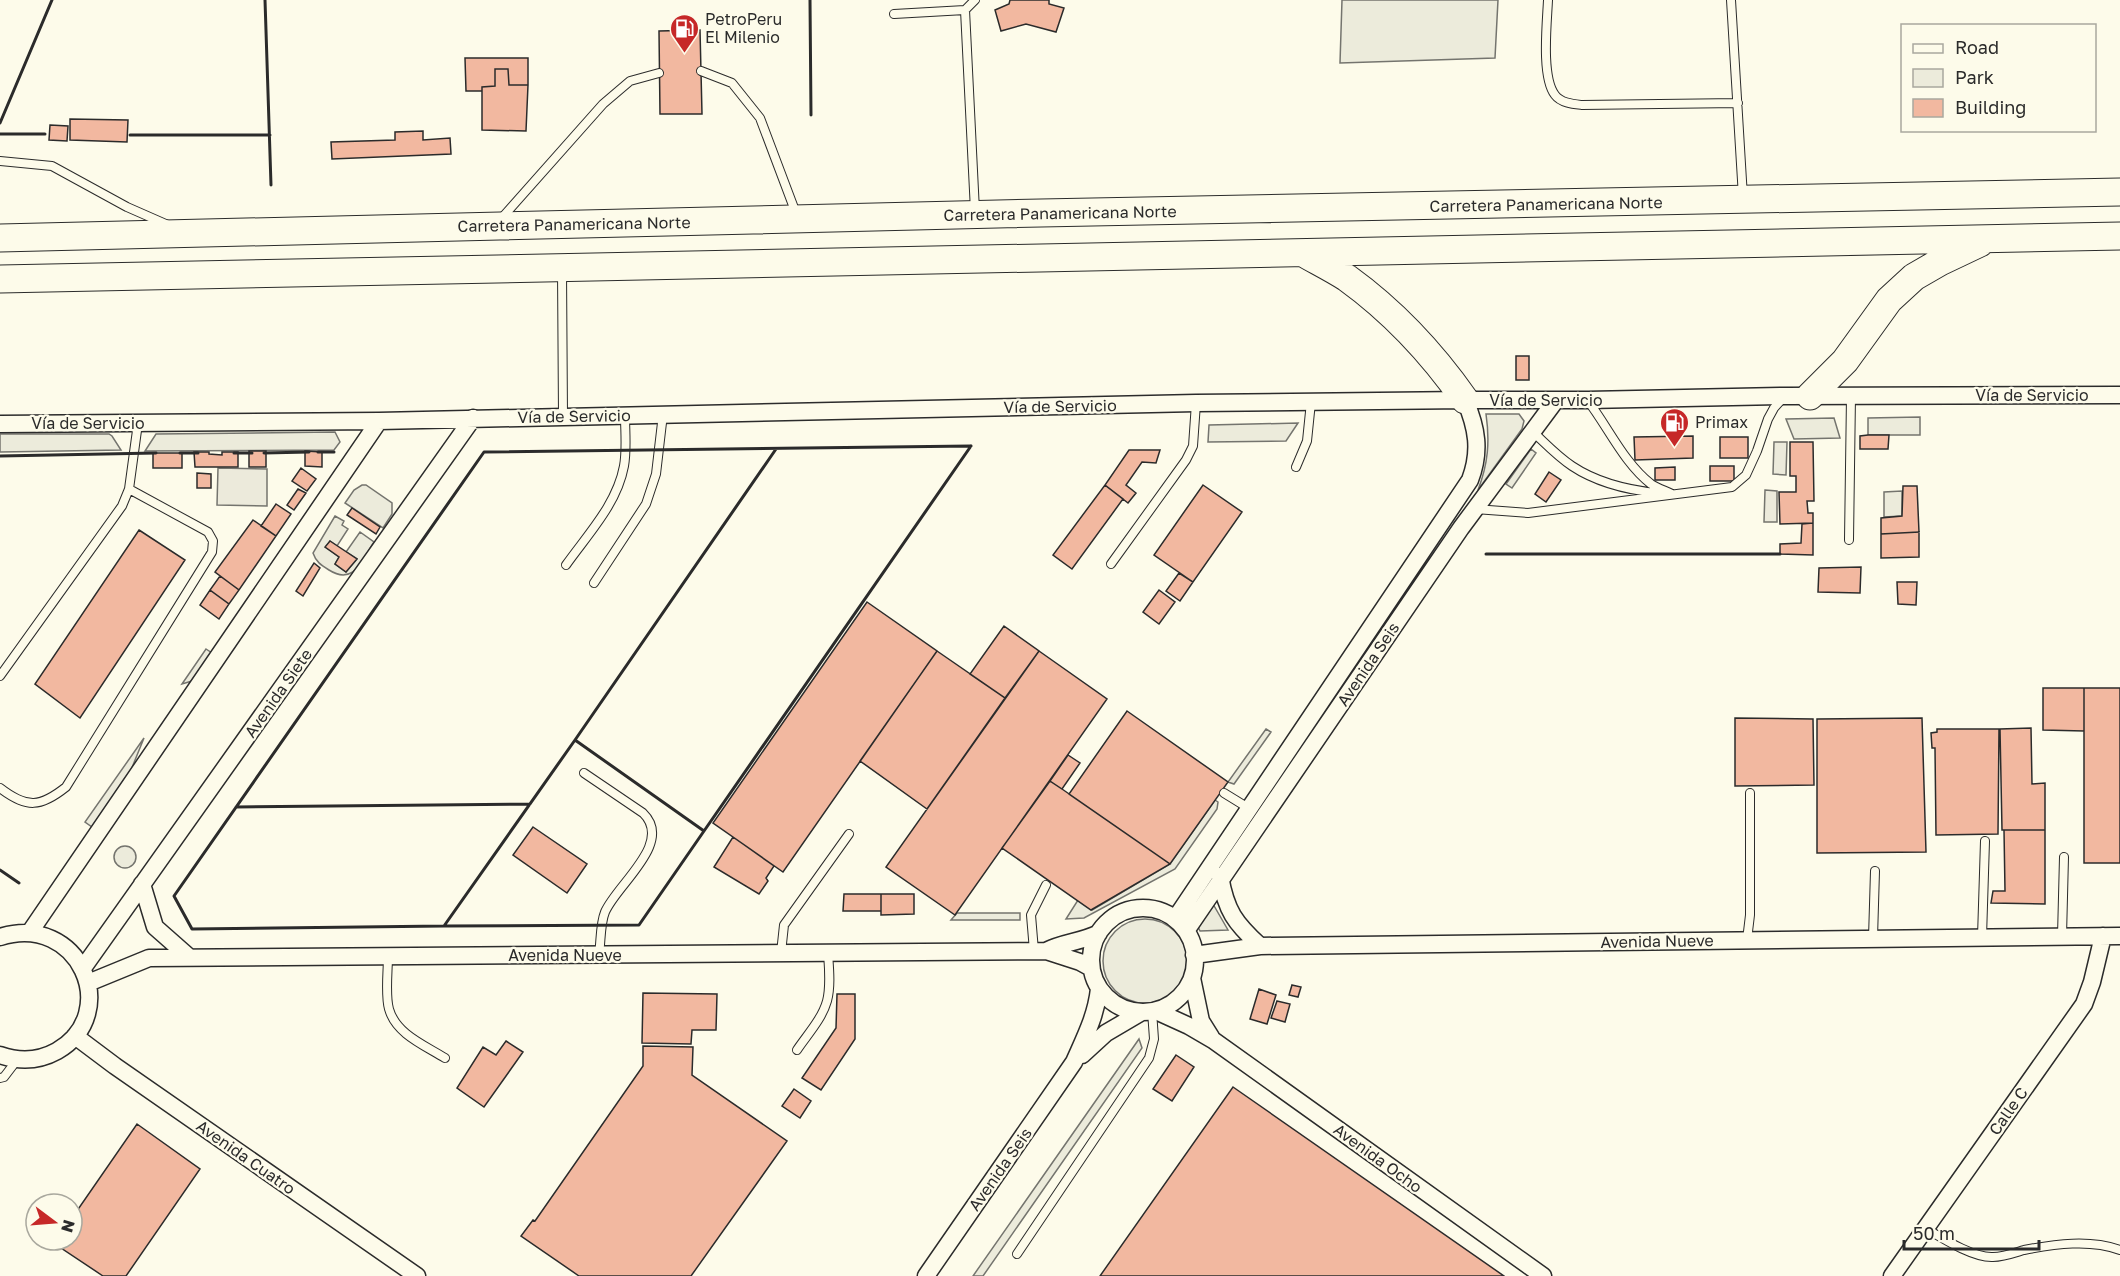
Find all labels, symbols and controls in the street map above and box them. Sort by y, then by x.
place label: PetroPeru El Milenio [705,9,782,47]
fuel station icon: PetroPeru El Milenio [668,12,700,54]
legend [1901,24,2096,132]
text: Road [1955,36,1999,58]
text: Park [1955,66,1994,88]
text: Building [1955,96,2026,118]
street label: Carretera Panamericana Norte [1429,192,1663,216]
street label: Carretera Panamericana Norte [943,201,1177,225]
street label: Carretera Panamericana Norte [457,212,691,236]
street label: Vía de Servicio [1975,385,2089,405]
street label: Vía de Servicio [1489,390,1603,410]
street label: Vía de Servicio [1003,395,1117,417]
street label: Vía de Servicio [517,405,631,427]
fuel station icon: Primax [1658,406,1690,448]
place label: Primax [1695,412,1748,432]
street label: Vía de Servicio [31,413,145,433]
street label: Avenida Seis [1333,618,1403,710]
street label: Avenida Siete [240,645,316,741]
street label: Avenida Nueve [1600,930,1714,952]
street label: Avenida Nueve [508,945,622,965]
street label: Calle C [1984,1083,2032,1139]
street label: Avenida Cuatro [193,1115,299,1199]
street label: Avenida Ocho [1330,1119,1426,1197]
street label: Avenida Seis [964,1124,1036,1214]
north arrow [24,1192,84,1252]
scale bar [1904,1213,2039,1251]
text: N [57,1218,80,1235]
text: 50 m [1913,1222,1955,1244]

